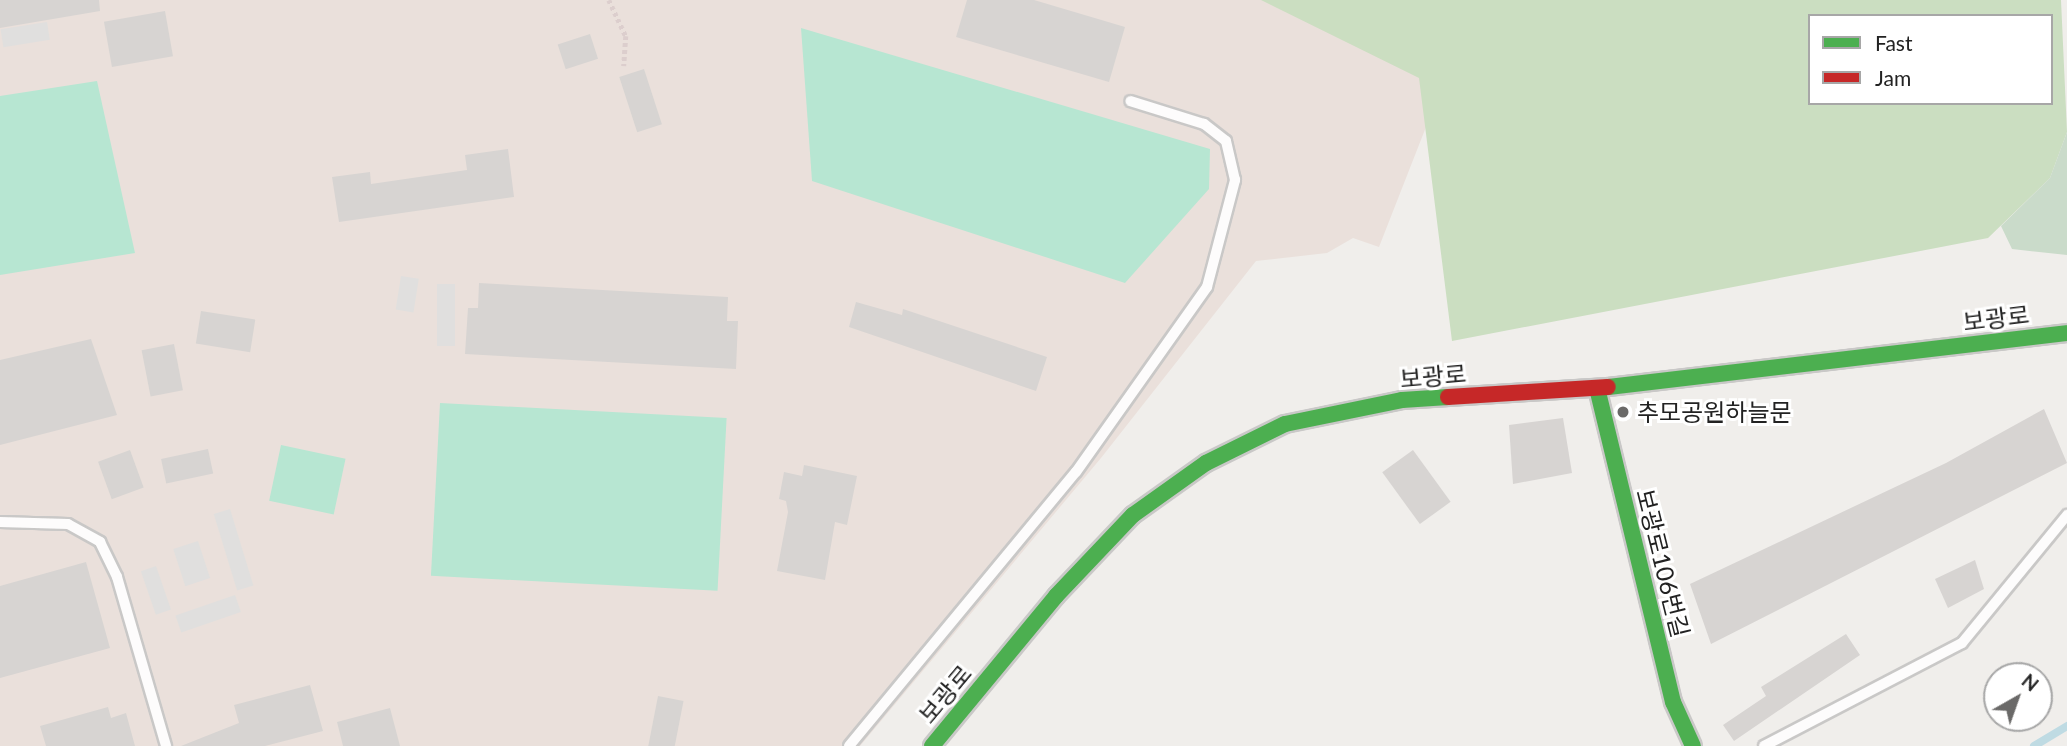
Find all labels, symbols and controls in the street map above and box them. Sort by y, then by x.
legend [1808,14,2053,105]
text: Fast [1875,30,1912,55]
text: Jam [1875,65,1911,90]
street label: 보광로 [1961,300,2031,336]
street label: 보광로 [1399,359,1467,393]
place label: 추모공원하늘문 [1637,398,1792,426]
marker: 추모공원하늘문 [1615,404,1631,420]
street label: 보광로106번길 [1631,486,1695,640]
street label: 보광로 [913,659,977,729]
north arrow [1983,662,2053,732]
text: N [2018,669,2044,696]

